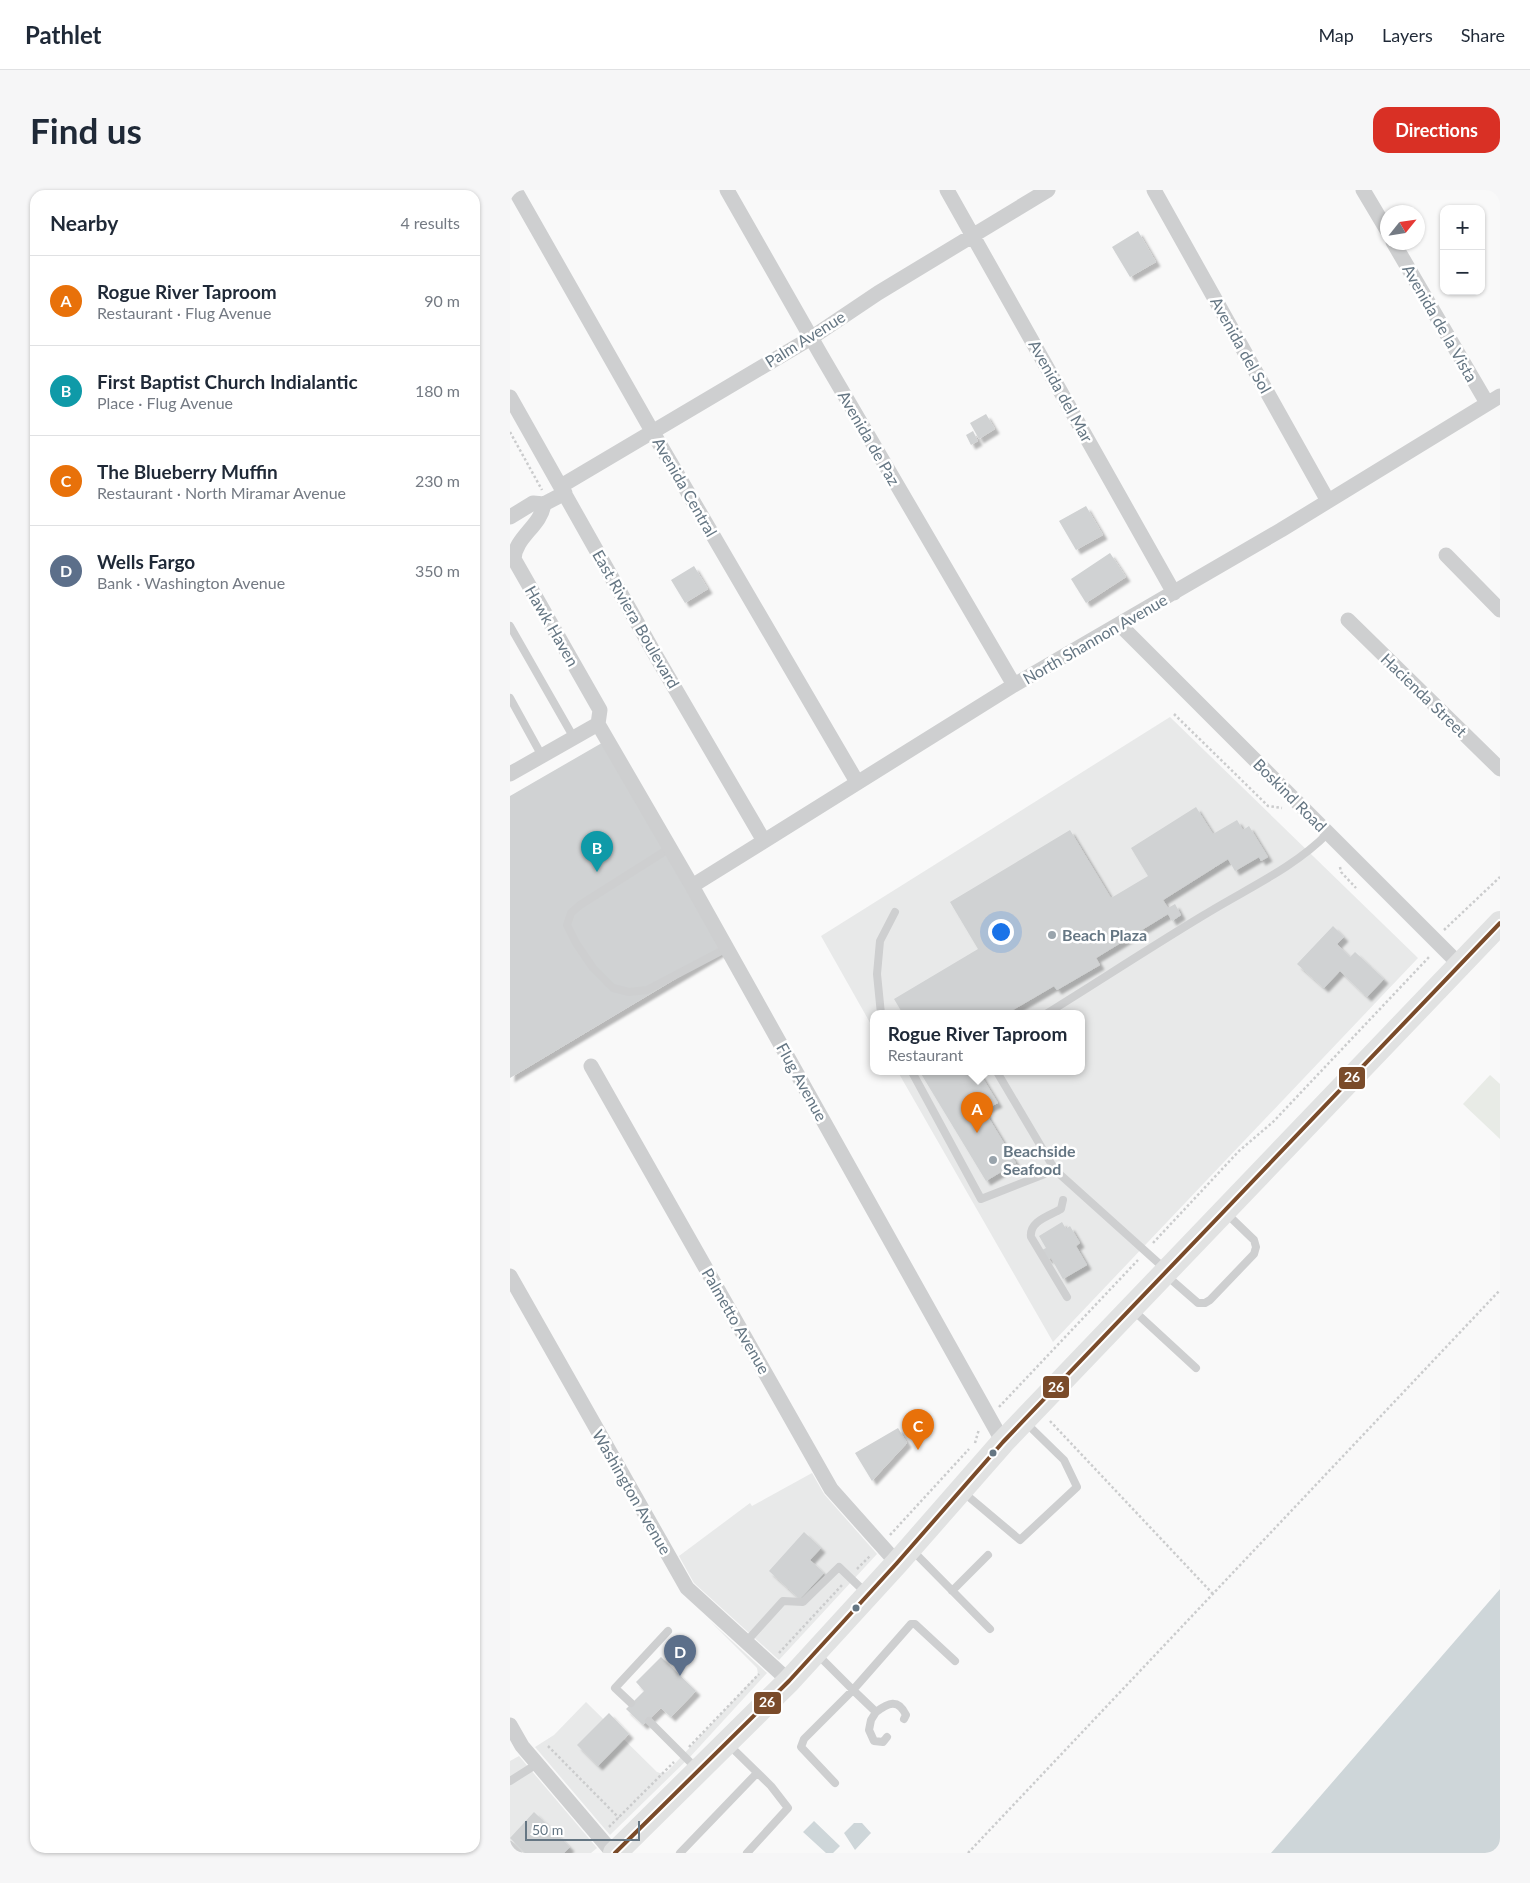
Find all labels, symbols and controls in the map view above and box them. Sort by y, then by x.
text: Pathlet [25,20,102,49]
text: Map [1318,24,1354,46]
text: Layers [1382,24,1433,46]
text: Share [1461,24,1505,46]
button: Directions [1373,107,1500,153]
text: Find us [30,109,142,151]
north arrow [1380,205,1425,250]
map controls [1440,205,1485,295]
button: + [1440,205,1485,250]
text: Nearby [50,210,118,235]
text: 4 results [400,213,460,232]
button: − [1440,250,1485,295]
street label: Avenida de la Vista [1399,261,1482,385]
text: Rogue River Taproom [97,280,277,303]
text: A [60,291,72,310]
text: 90 m [424,291,460,310]
street label: Avenida del Sol [1207,293,1276,396]
text: Restaurant · Flug Avenue [97,303,272,322]
street label: Palm Avenue [761,306,848,371]
street label: Avenida del Mar [1025,336,1097,445]
text: First Baptist Church Indialantic [97,370,358,393]
text: B [61,381,71,400]
text: 180 m [415,381,460,400]
street label: Avenida de Paz [835,387,904,489]
text: Place · Flug Avenue [97,393,233,412]
street label: Avenida Central [649,434,722,540]
text: The Blueberry Muffin [97,460,278,483]
text: C [61,471,71,490]
text: 230 m [415,471,460,490]
text: Restaurant · North Miramar Avenue [97,483,346,502]
street label: East Riviera Boulevard [589,546,684,691]
text: Wells Fargo [97,550,195,573]
text: D [60,561,72,580]
text: 350 m [415,561,460,580]
text: Bank · Washington Avenue [97,573,285,592]
street label: Hawk Haven [522,582,583,669]
street label: North Shannon Avenue [1019,589,1170,688]
street label: Hacienda Street [1377,649,1471,741]
street label: Boskind Road [1250,754,1331,835]
pin: B [581,831,613,872]
your location [988,919,1014,945]
place label: Beach Plaza [1062,925,1147,944]
marker: Beach Plaza [1046,929,1058,941]
popup [870,1010,1085,1075]
text: Rogue River Taproom [888,1022,1067,1045]
street label: Flug Avenue [773,1039,832,1124]
text: Restaurant [888,1045,963,1064]
line badge: 26 [1338,1066,1366,1090]
text: 26 [1344,1068,1360,1085]
pin: A [961,1092,993,1133]
place label: Beachside Seafood [1003,1141,1076,1178]
marker: Beachside Seafood [987,1154,999,1166]
street label: Palmetto Avenue [698,1264,774,1377]
line badge: 26 [1042,1375,1070,1399]
text: 26 [1048,1378,1064,1395]
pin: C [902,1409,934,1450]
street label: Washington Avenue [589,1426,676,1557]
unlabelled marker [988,1448,998,1458]
unlabelled marker [851,1603,861,1613]
pin: D [664,1635,696,1676]
line badge: 26 [753,1691,782,1715]
text: 26 [759,1693,775,1710]
scale bar [525,1818,640,1841]
text: 50 m [532,1821,563,1838]

